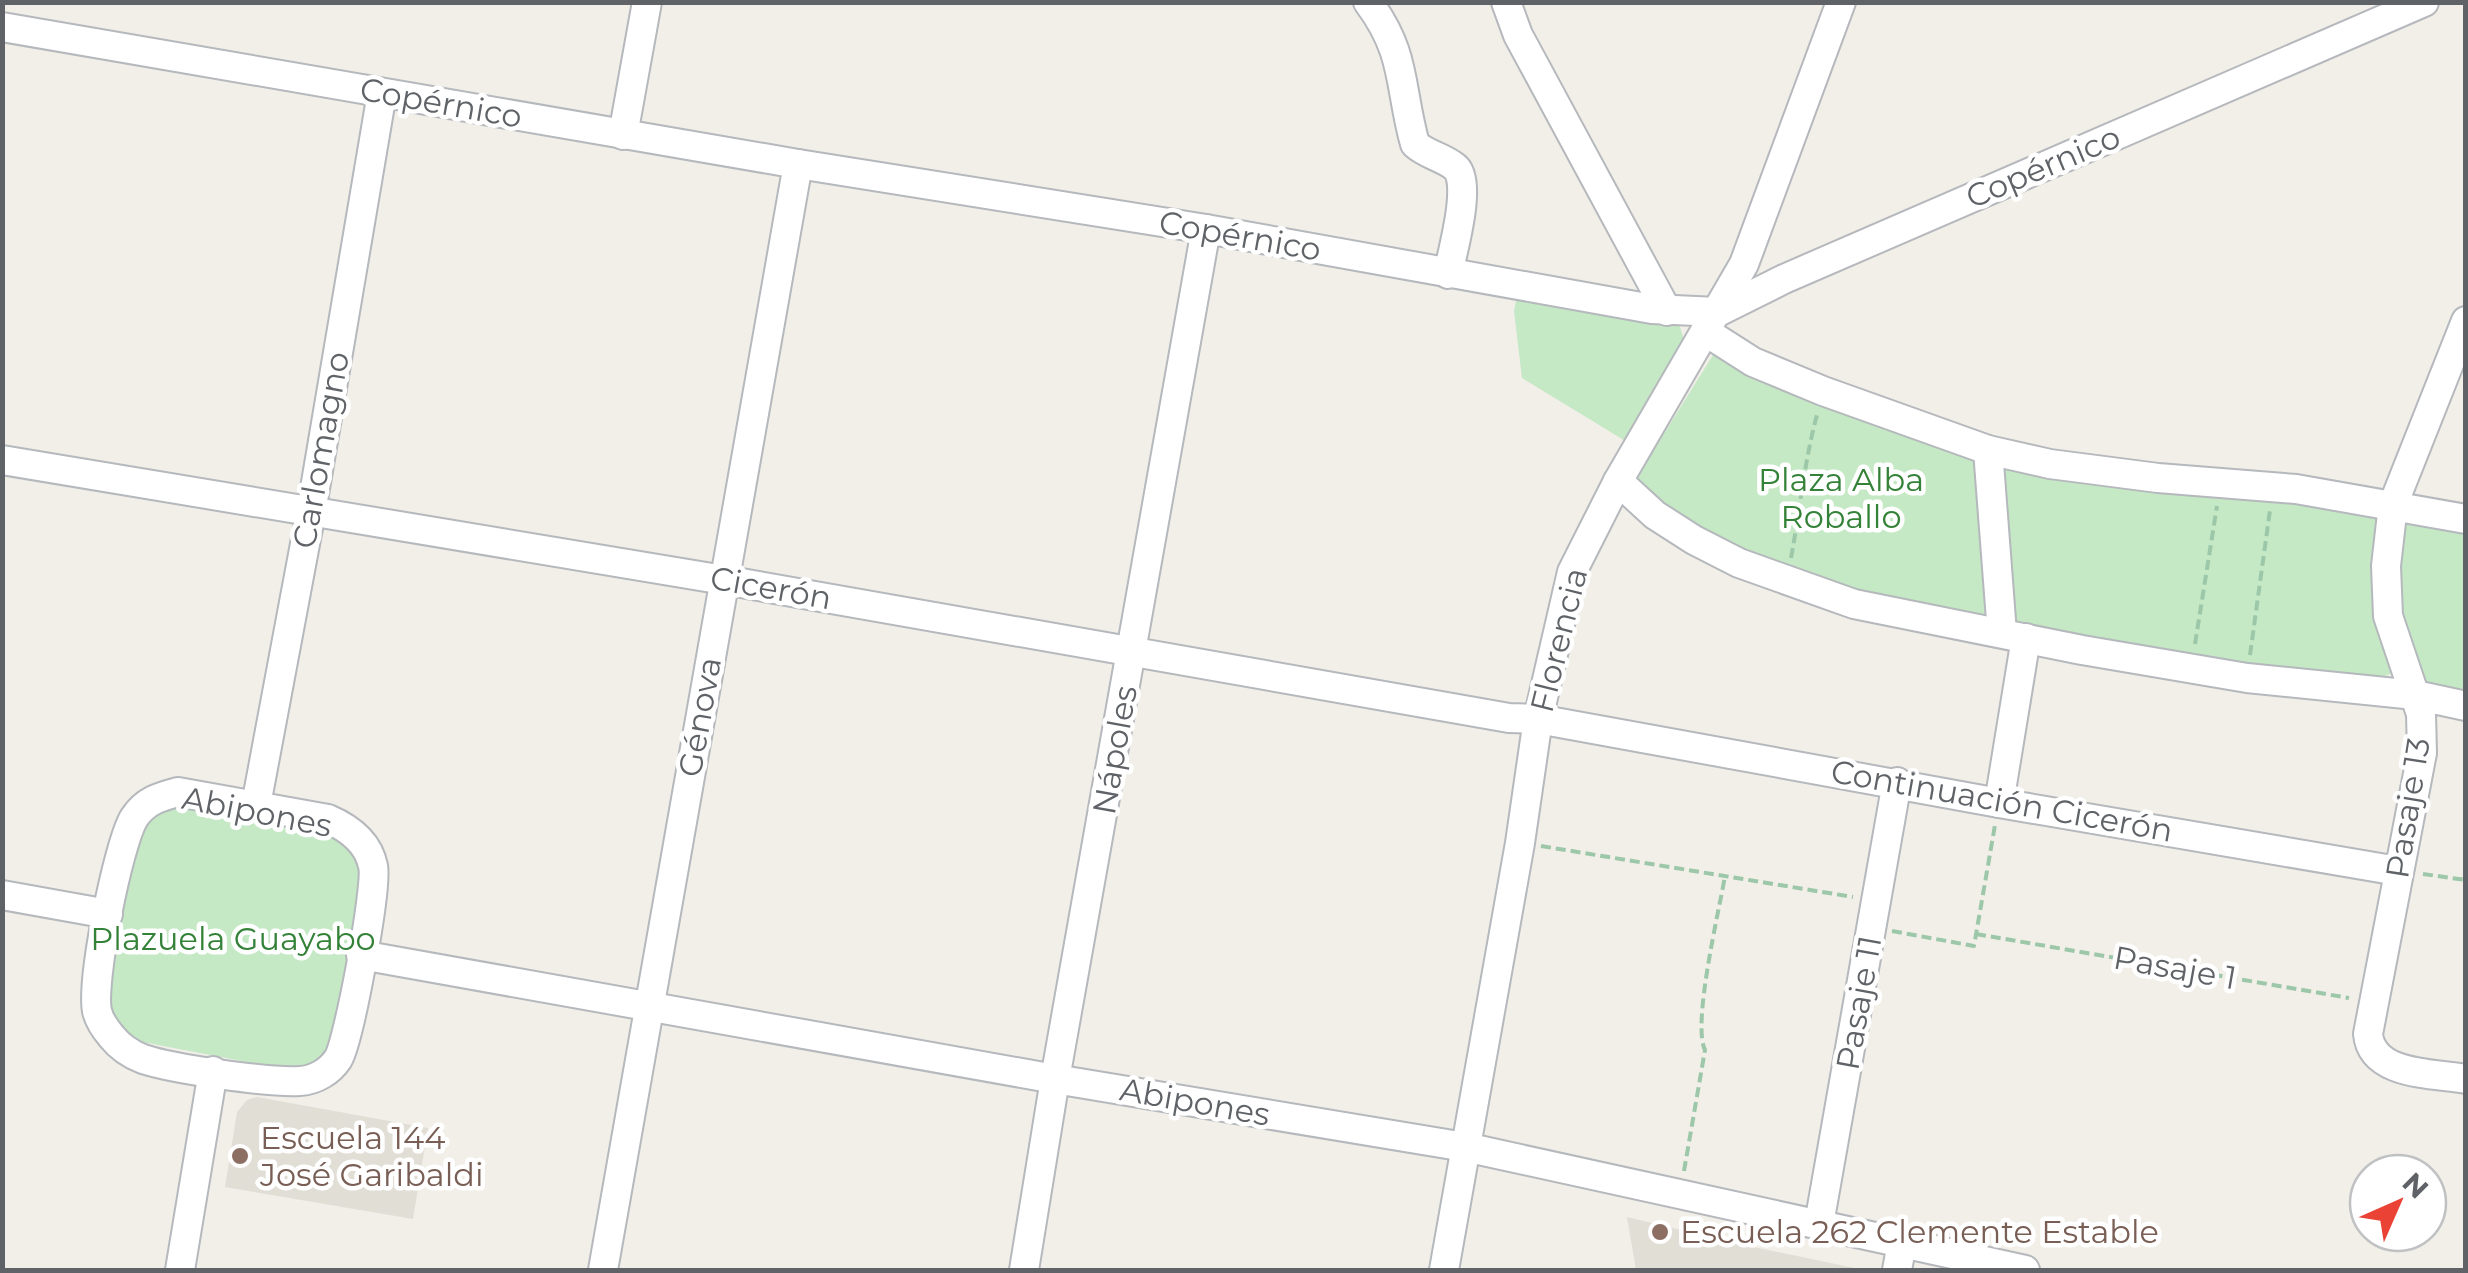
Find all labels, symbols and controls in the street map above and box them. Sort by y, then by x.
street label: Copérnico [357,69,525,136]
street label: Copérnico [1960,117,2126,216]
street label: Copérnico [1156,202,1324,269]
street label: Carlomagno [284,349,357,551]
park label: Plaza Alba Roballo [1758,460,1924,536]
street label: Cicerón [707,558,835,617]
street label: Florencia [1522,564,1595,716]
street label: Génova [670,654,729,780]
street label: Nápoles [1084,682,1145,817]
street label: Pasaje 13 [2377,735,2438,881]
street label: Continuación Cicerón [1828,751,2176,850]
street label: Abipones [179,778,335,845]
park label: Plazuela Guayabo [90,919,376,958]
street label: Pasaje 11 [1828,933,1889,1073]
street label: Pasaje 1 [2111,938,2239,997]
street label: Abipones [1117,1069,1273,1134]
place label: Escuela 144 José Garibaldi [259,1118,484,1194]
marker: Escuela 144 José Garibaldi [229,1145,251,1167]
north arrow [2348,1153,2448,1253]
text: N [2396,1165,2436,1205]
place label: Escuela 262 Clemente Estable [1680,1212,2159,1251]
marker: Escuela 262 Clemente Estable [1649,1221,1671,1243]

